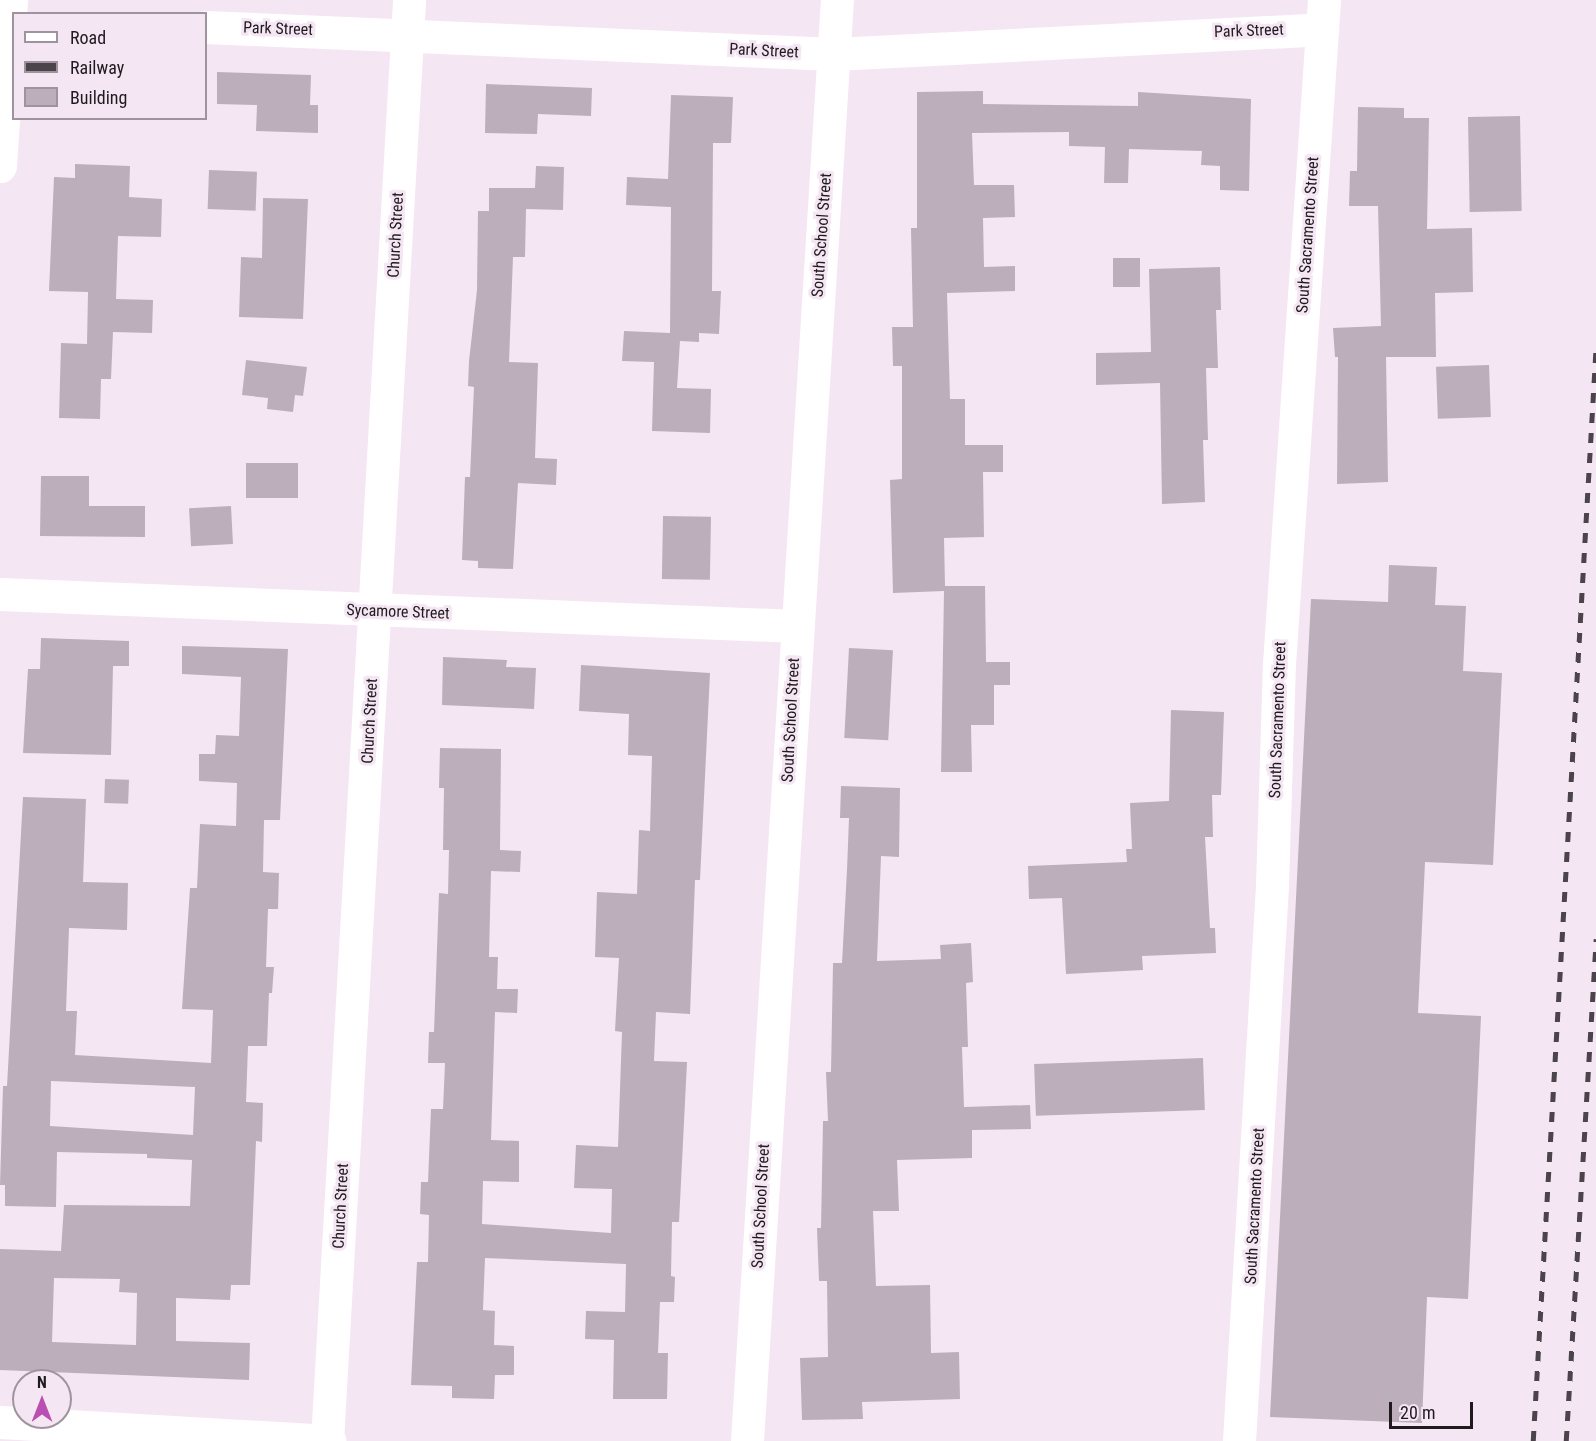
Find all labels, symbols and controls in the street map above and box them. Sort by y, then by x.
legend [12,12,207,120]
street label: Park Street [243,18,313,40]
street label: Park Street [1214,20,1284,42]
text: Road [70,27,106,48]
street label: Park Street [729,40,799,62]
text: Railway [70,57,124,78]
text: Building [70,87,127,108]
street label: South Sacramento Street [1293,156,1323,314]
street label: South School Street [808,172,836,298]
street label: Church Street [384,192,408,278]
street label: Sycamore Street [346,601,450,623]
street label: South Sacramento Street [1266,641,1290,799]
street label: South School Street [778,657,804,783]
street label: Church Street [358,678,382,764]
street label: South Sacramento Street [1241,1127,1269,1285]
street label: South School Street [748,1143,774,1269]
street label: Church Street [329,1163,353,1249]
north arrow [12,1369,72,1429]
text: N [37,1373,47,1392]
scale bar [1392,1390,1476,1428]
text: 20 m [1400,1402,1435,1423]

